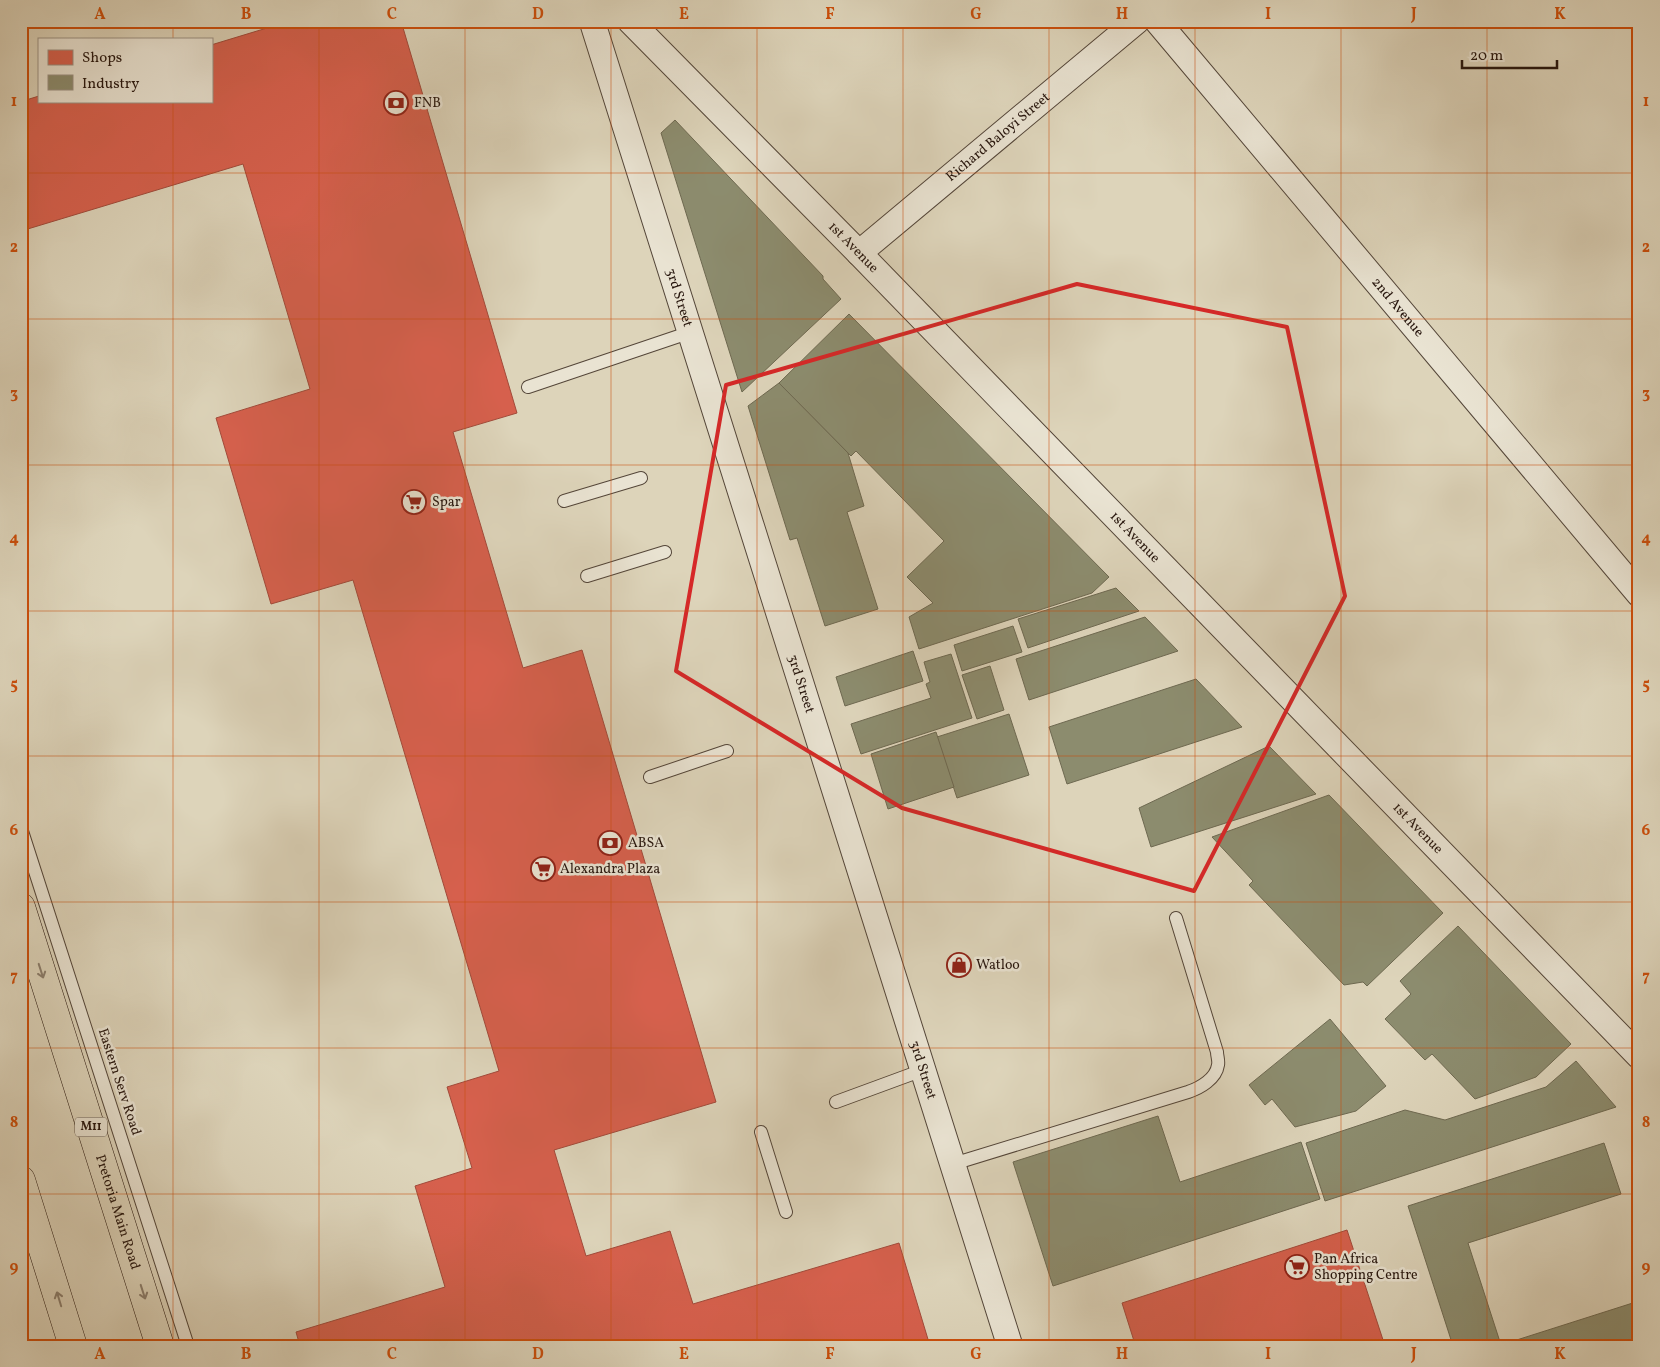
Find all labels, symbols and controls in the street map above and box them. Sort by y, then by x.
text: A [94,4,106,26]
text: B [241,4,252,26]
text: C [387,4,397,26]
text: D [532,4,544,26]
text: E [679,4,689,26]
text: F [825,4,835,26]
text: G [970,4,982,26]
text: H [1116,4,1128,26]
text: I [1265,4,1271,26]
text: J [1410,4,1417,26]
text: K [1554,4,1566,26]
legend [38,38,212,102]
scale bar [1462,38,1558,70]
text: 20 m [1470,46,1503,67]
text: Shops [82,48,122,69]
text: Industry [82,74,139,95]
street label: Richard Baloyi Street [942,88,1054,186]
bank icon: FNB [383,90,409,116]
text: 1 [11,91,17,113]
text: 1 [1643,91,1649,113]
place label: FNB [414,94,441,113]
street label: 1st Avenue [824,218,883,277]
text: 2 [10,237,18,259]
text: 2 [1642,237,1650,259]
street label: 3rd Street [661,266,697,329]
street label: 2nd Avenue [1367,273,1429,341]
text: 3 [10,383,18,405]
text: 3 [1642,383,1650,405]
supermarket icon: Spar [401,489,427,515]
place label: Spar [432,493,461,512]
street label: 1st Avenue [1105,507,1165,567]
text: 4 [9,528,19,550]
text: 4 [1641,528,1651,550]
street label: 3rd Street [783,652,819,716]
text: 5 [10,674,18,696]
text: 5 [1642,674,1650,696]
street label: 1st Avenue [1388,798,1448,858]
text: 6 [10,820,19,842]
text: 6 [1642,820,1651,842]
bank icon: ABSA [597,830,623,856]
place label: ABSA [628,834,664,853]
supermarket icon: Alexandra Plaza [530,856,556,882]
place label: Alexandra Plaza [560,860,660,879]
shop icon: Watloo [946,952,972,978]
place label: Watloo [976,956,1020,975]
one-way arrow [37,962,47,978]
text: 7 [10,966,18,988]
text: 7 [1642,966,1650,988]
street label: Eastern Serv Road [93,1026,145,1138]
street label: 3rd Street [905,1038,941,1102]
text: 8 [10,1112,18,1134]
text: 8 [1642,1112,1650,1134]
road number: M11 [75,1118,107,1136]
street label: Pretoria Main Road [90,1152,145,1272]
place label: Pan Africa Shopping Centre [1314,1250,1418,1285]
supermarket icon: Pan Africa Shopping Centre [1284,1254,1310,1280]
text: 9 [10,1257,19,1279]
text: 9 [1642,1257,1651,1279]
one-way arrow [139,1284,148,1300]
one-way arrow [53,1292,63,1308]
text: A [94,1344,106,1366]
text: B [241,1344,252,1366]
text: C [387,1344,397,1366]
text: D [532,1344,544,1366]
text: E [679,1344,689,1366]
text: F [825,1344,835,1366]
text: G [970,1344,982,1366]
text: H [1116,1344,1128,1366]
text: I [1265,1344,1271,1366]
text: J [1410,1344,1417,1366]
text: K [1554,1344,1566,1366]

